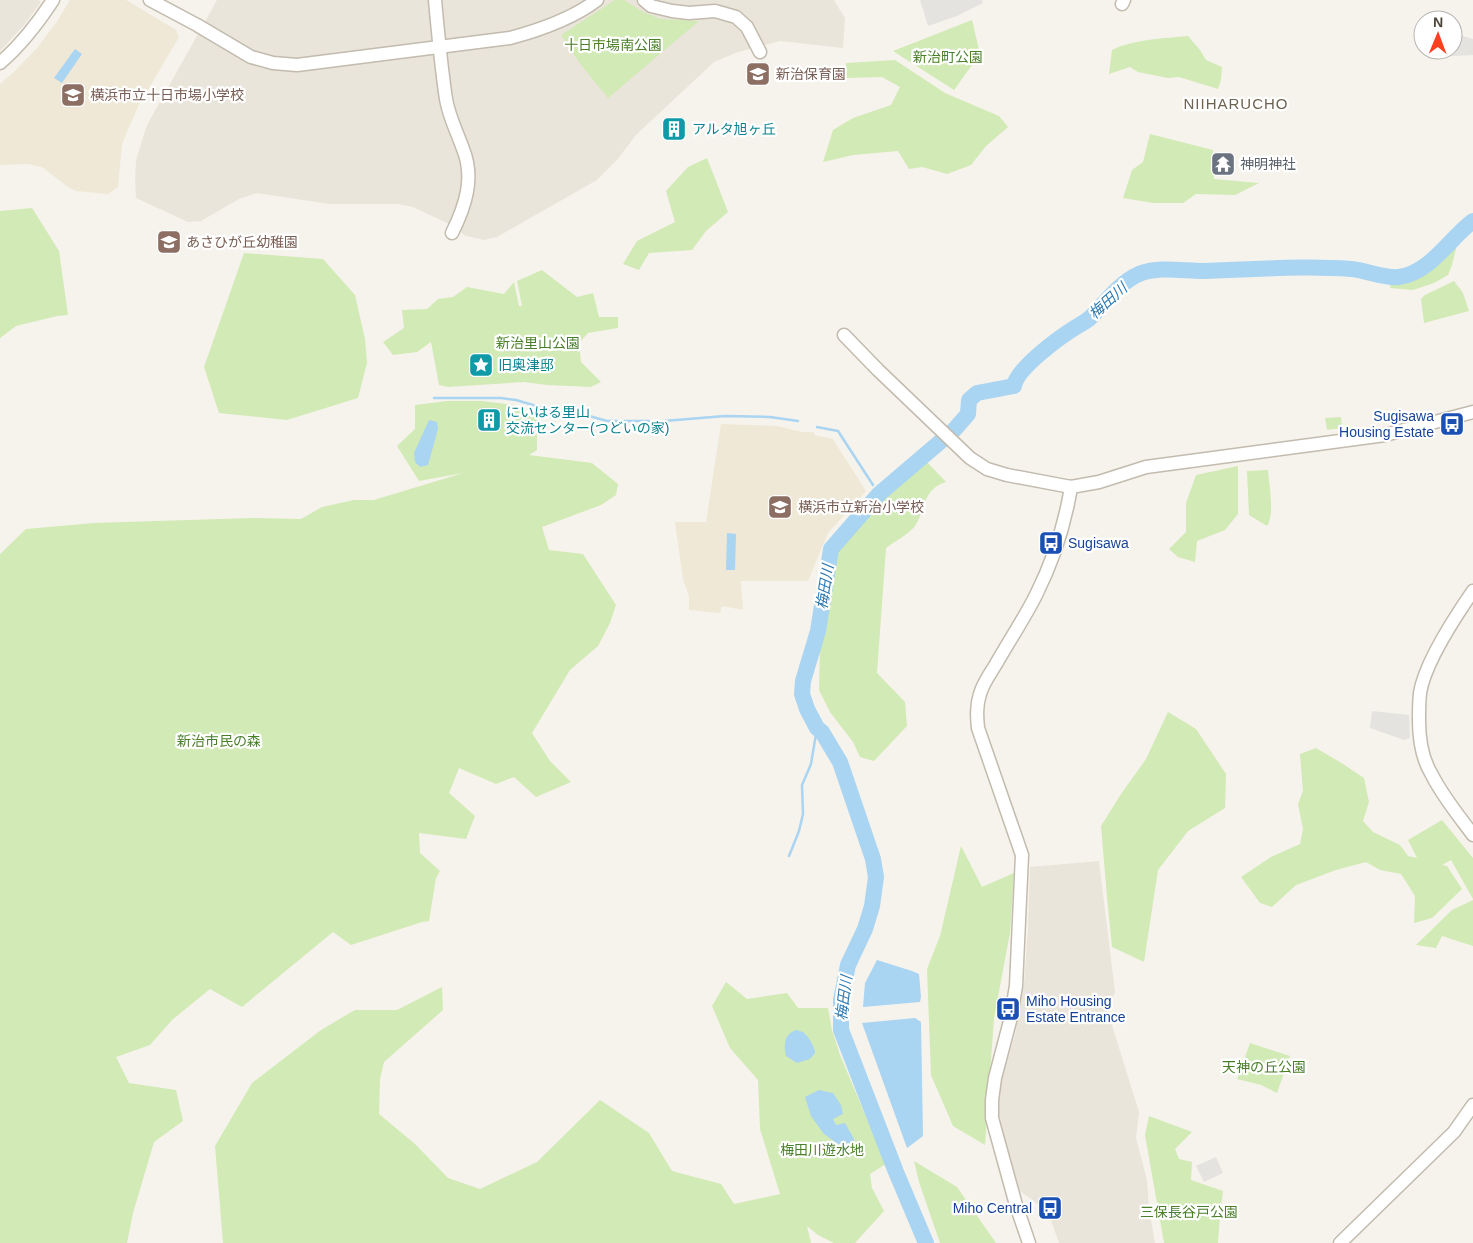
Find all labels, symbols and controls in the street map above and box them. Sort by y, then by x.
north arrow [1413,10,1463,60]
text: N [1433,14,1443,30]
park label: 十日市場南公園 [564,37,662,53]
park label: 新治町公園 [913,49,983,65]
school or university icon: 新治保育園 [745,61,771,87]
place label: 新治保育園 [776,66,846,82]
school or university icon: 横浜市立十日市場小学校 [60,82,86,108]
place label: 横浜市立十日市場小学校 [90,87,244,103]
district label: NIIHARUCHO [1183,95,1289,112]
building icon: アルタ旭ヶ丘 [661,116,687,142]
place label: アルタ旭ヶ丘 [692,121,776,137]
temple icon: 神明神社 [1210,151,1236,177]
place label: 神明神社 [1240,156,1296,172]
school or university icon: あさひが丘幼稚園 [156,229,182,255]
place label: あさひが丘幼稚園 [186,234,298,250]
water label: 梅田川 [1085,278,1132,322]
park label: 新治里山公園 [496,335,580,351]
place icon: 旧奥津邸 [468,352,494,378]
place label: 旧奥津邸 [498,357,554,373]
place label: にいはる里山 交流センター(つどいの家) [506,404,669,436]
building icon: にいはる里山 交流センター(つどいの家) [476,407,502,433]
place label: Sugisawa Housing Estate [1339,408,1434,440]
bus stop icon: Sugisawa Housing Estate [1439,411,1465,437]
school or university icon: 横浜市立新治小学校 [767,494,793,520]
place label: 横浜市立新治小学校 [798,499,924,515]
bus stop icon: Sugisawa [1038,530,1064,556]
place label: Sugisawa [1068,535,1129,551]
water label: 梅田川 [813,561,837,610]
park label: 新治市民の森 [177,733,261,749]
water label: 梅田川 [832,973,855,1021]
place label: Miho Housing Estate Entrance [1026,993,1126,1025]
bus stop icon: Miho Housing Estate Entrance [995,996,1021,1022]
park label: 天神の丘公園 [1222,1059,1306,1075]
park label: 梅田川遊水地 [780,1142,864,1158]
bus stop icon: Miho Central [1037,1195,1063,1221]
place label: Miho Central [953,1200,1032,1216]
park label: 三保長谷戸公園 [1140,1204,1238,1220]

